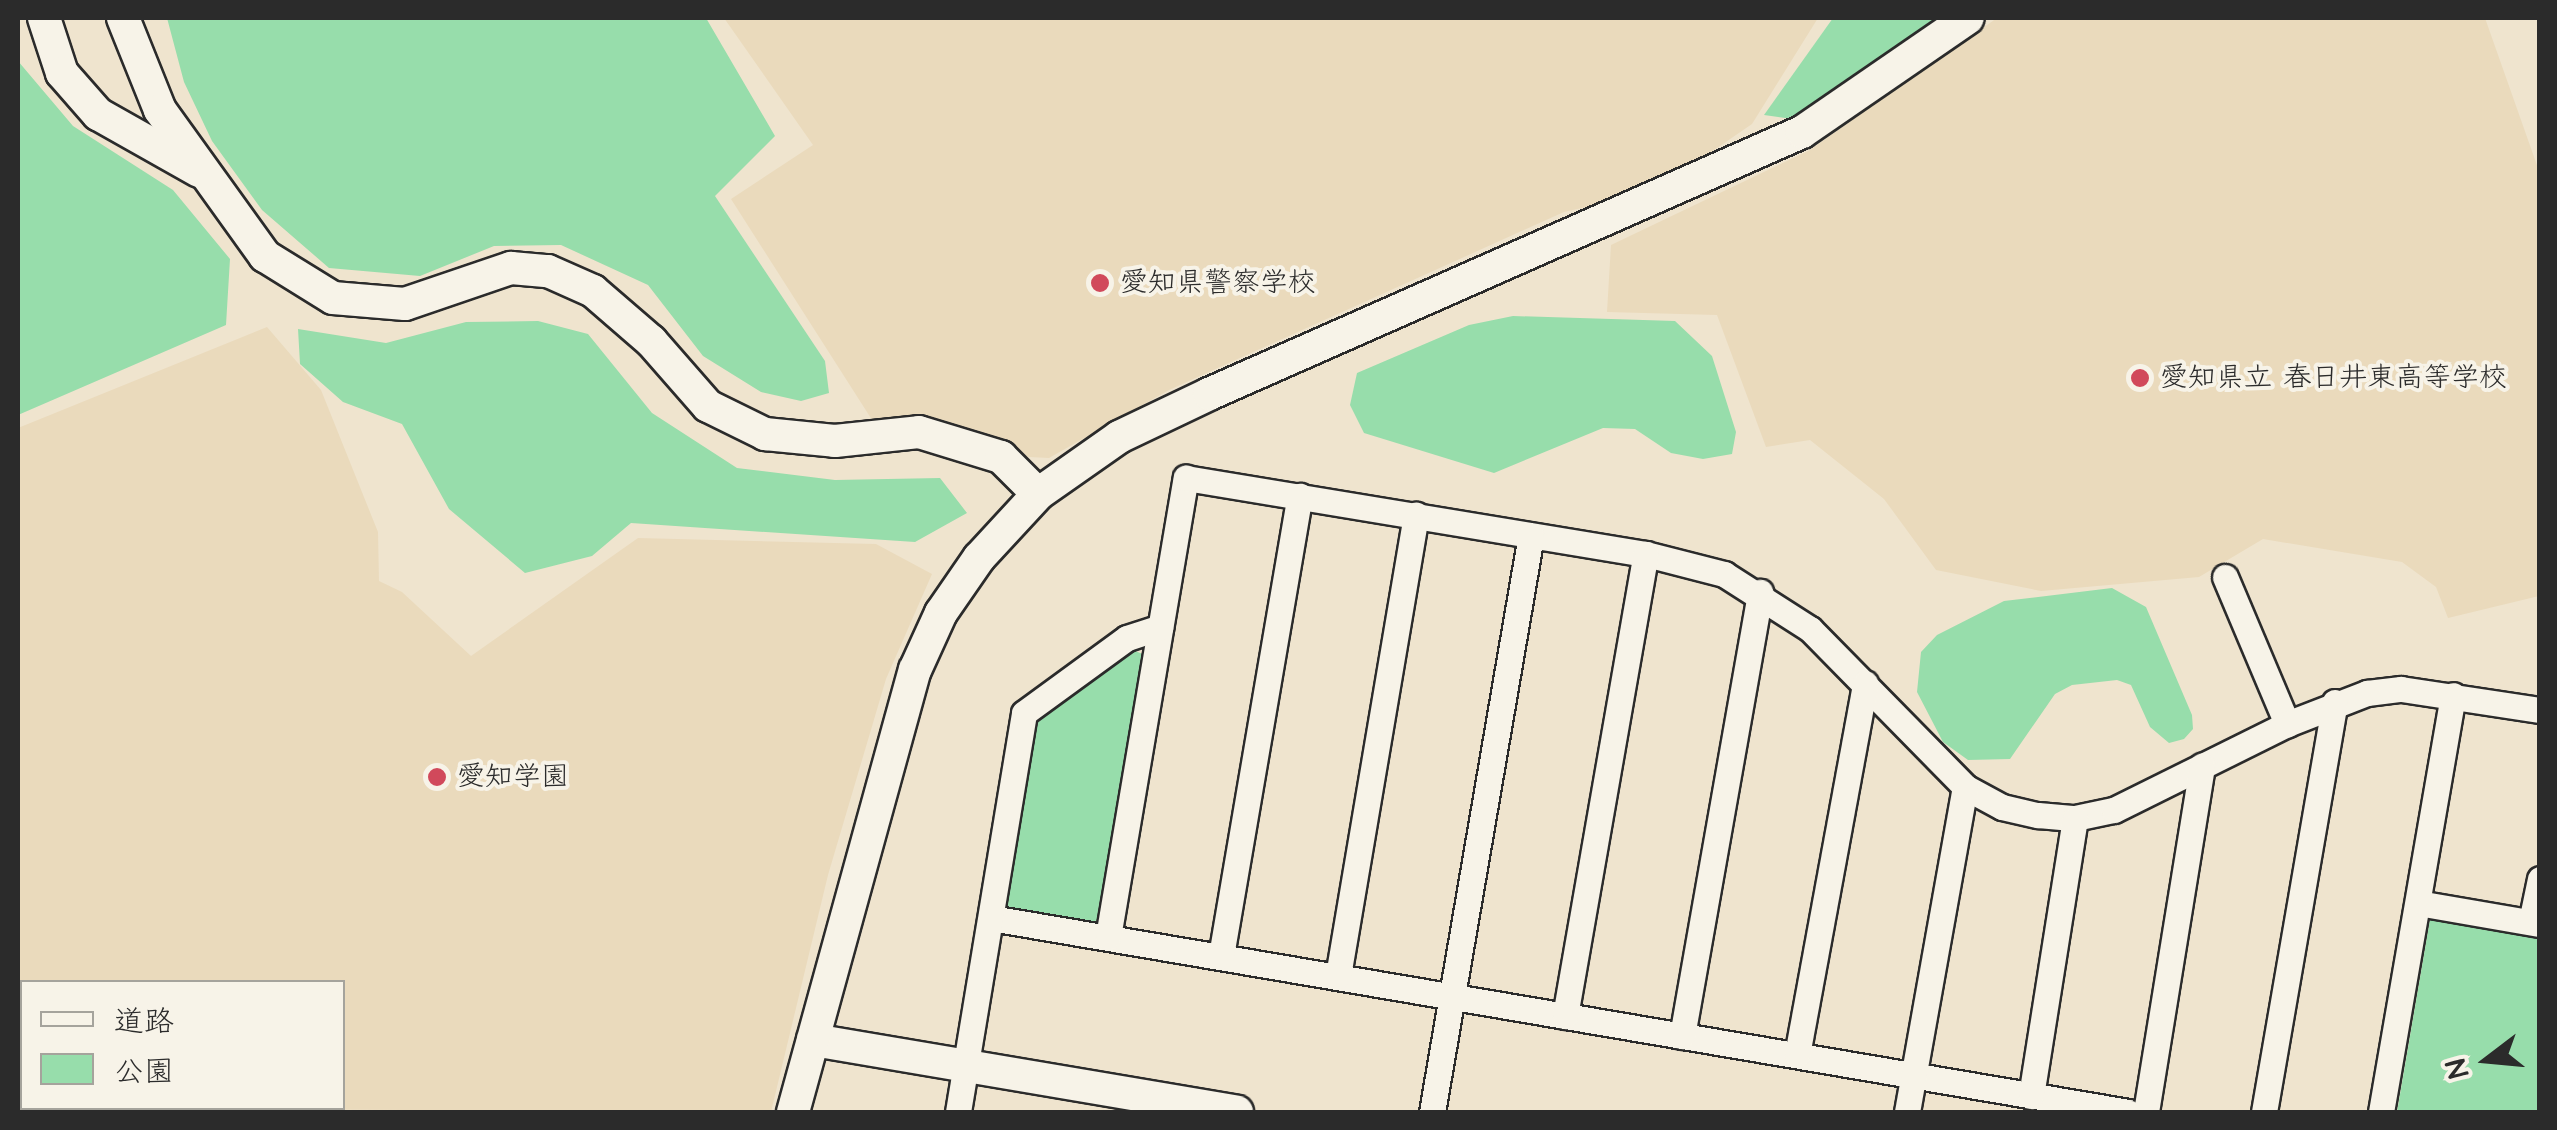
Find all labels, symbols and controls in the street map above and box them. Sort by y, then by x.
place label: 愛知県警察学校 [1120,266,1316,300]
marker: 愛知県警察学校 [1089,272,1111,294]
place label: 愛知県立 春日井東高等学校 [2160,361,2507,395]
marker: 愛知県立 春日井東高等学校 [2129,367,2151,389]
place label: 愛知学園 [457,760,569,794]
marker: 愛知学園 [426,766,448,788]
legend [20,980,345,1110]
text: 道路 [114,1001,174,1043]
north arrow [2437,1010,2537,1110]
text: 公園 [114,1051,174,1093]
text: N [2437,1055,2479,1082]

